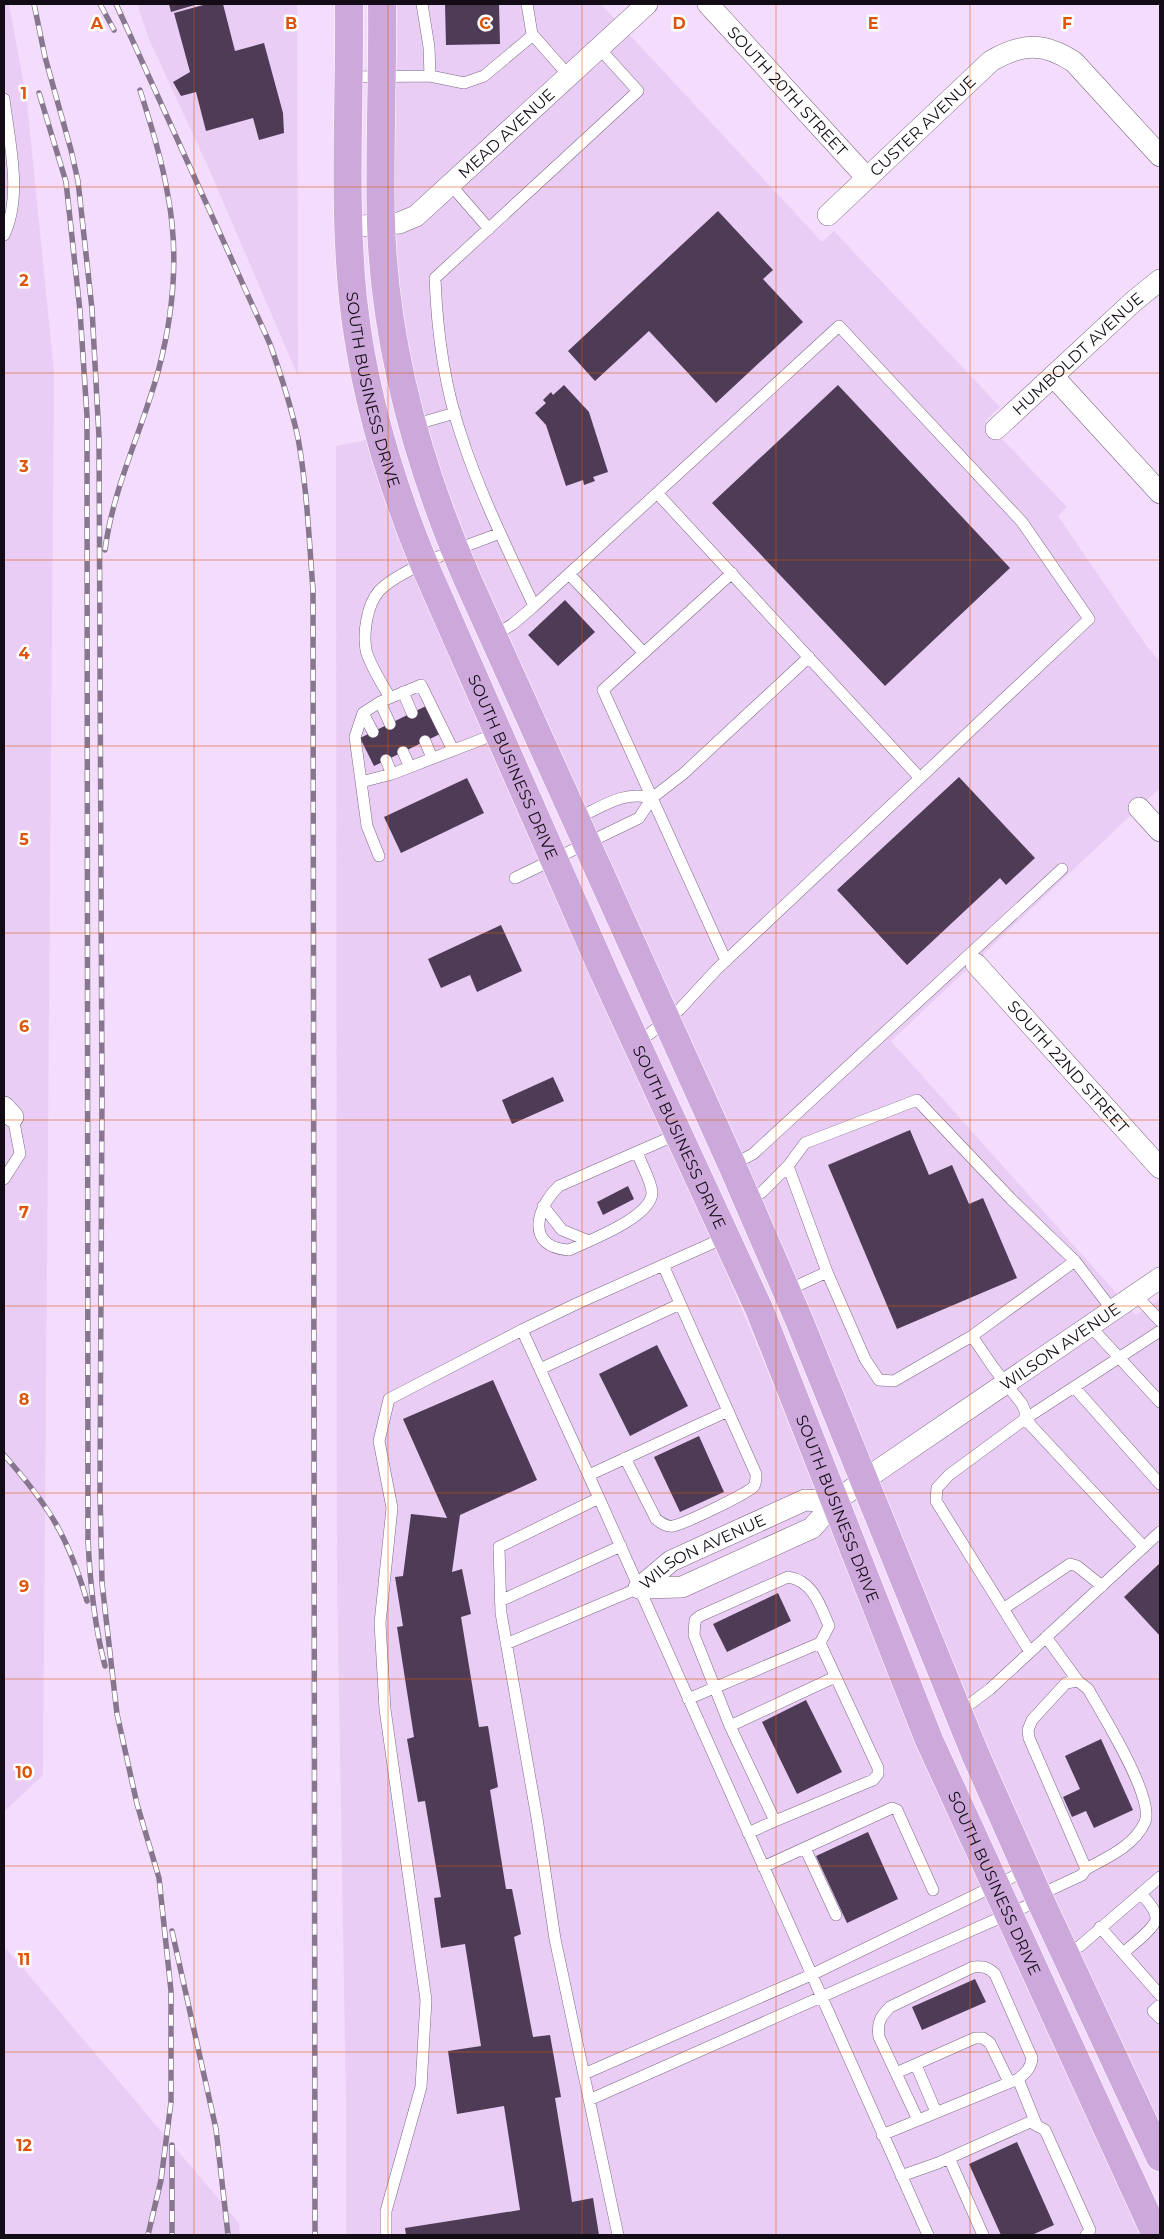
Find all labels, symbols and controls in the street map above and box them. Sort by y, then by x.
text: A [90,14,104,33]
text: B [285,14,297,33]
text: C [479,14,491,33]
text: D [672,14,686,33]
text: E [868,14,878,33]
text: F [1062,14,1072,33]
street label: SOUTH 20TH STREET [723,23,852,161]
street label: CUSTER AVENUE [866,72,980,181]
text: 1 [21,84,27,103]
street label: MEAD AVENUE [454,85,559,182]
text: 2 [19,271,29,290]
street label: HUMBOLDT AVENUE [1008,289,1147,419]
street label: SOUTH BUSINESS DRIVE [342,291,404,490]
text: 3 [18,457,29,476]
text: 4 [18,644,30,663]
street label: SOUTH BUSINESS DRIVE [464,672,562,862]
text: 5 [19,830,29,849]
street label: SOUTH 22ND STREET [1003,997,1133,1138]
text: 6 [19,1017,29,1036]
street label: SOUTH BUSINESS DRIVE [629,1042,730,1232]
text: 7 [19,1203,29,1222]
street label: WILSON AVENUE [996,1299,1124,1394]
text: 8 [19,1390,29,1409]
street label: SOUTH BUSINESS DRIVE [792,1412,883,1605]
street label: WILSON AVENUE [636,1510,769,1593]
text: 9 [19,1577,29,1596]
text: 10 [15,1763,33,1782]
street label: SOUTH BUSINESS DRIVE [944,1788,1045,1978]
text: 11 [18,1950,30,1969]
text: 12 [16,2136,32,2155]

